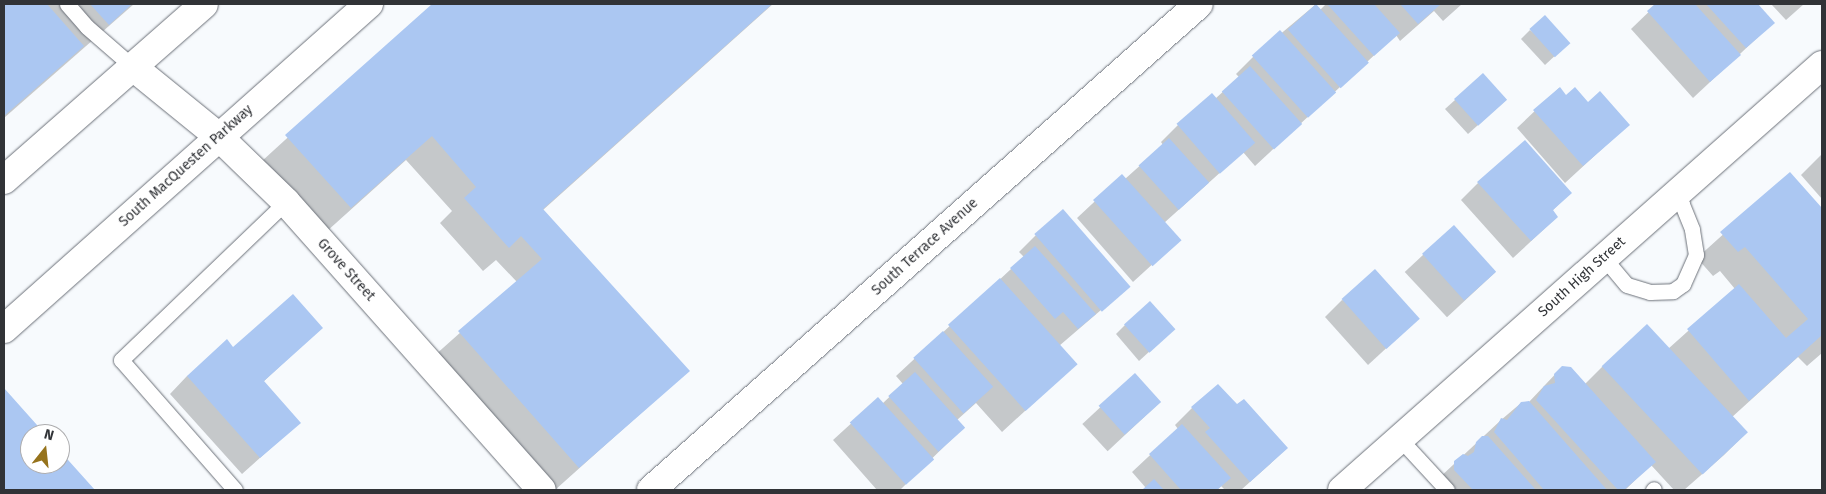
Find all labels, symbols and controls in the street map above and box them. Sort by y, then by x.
street label: South MacQuesten Parkway [116,101,256,231]
street label: South Terrace Avenue [868,195,982,299]
street label: South High Street [1535,233,1629,321]
street label: Grove Street [314,235,378,305]
north arrow [20,424,70,474]
text: N [42,426,56,445]

